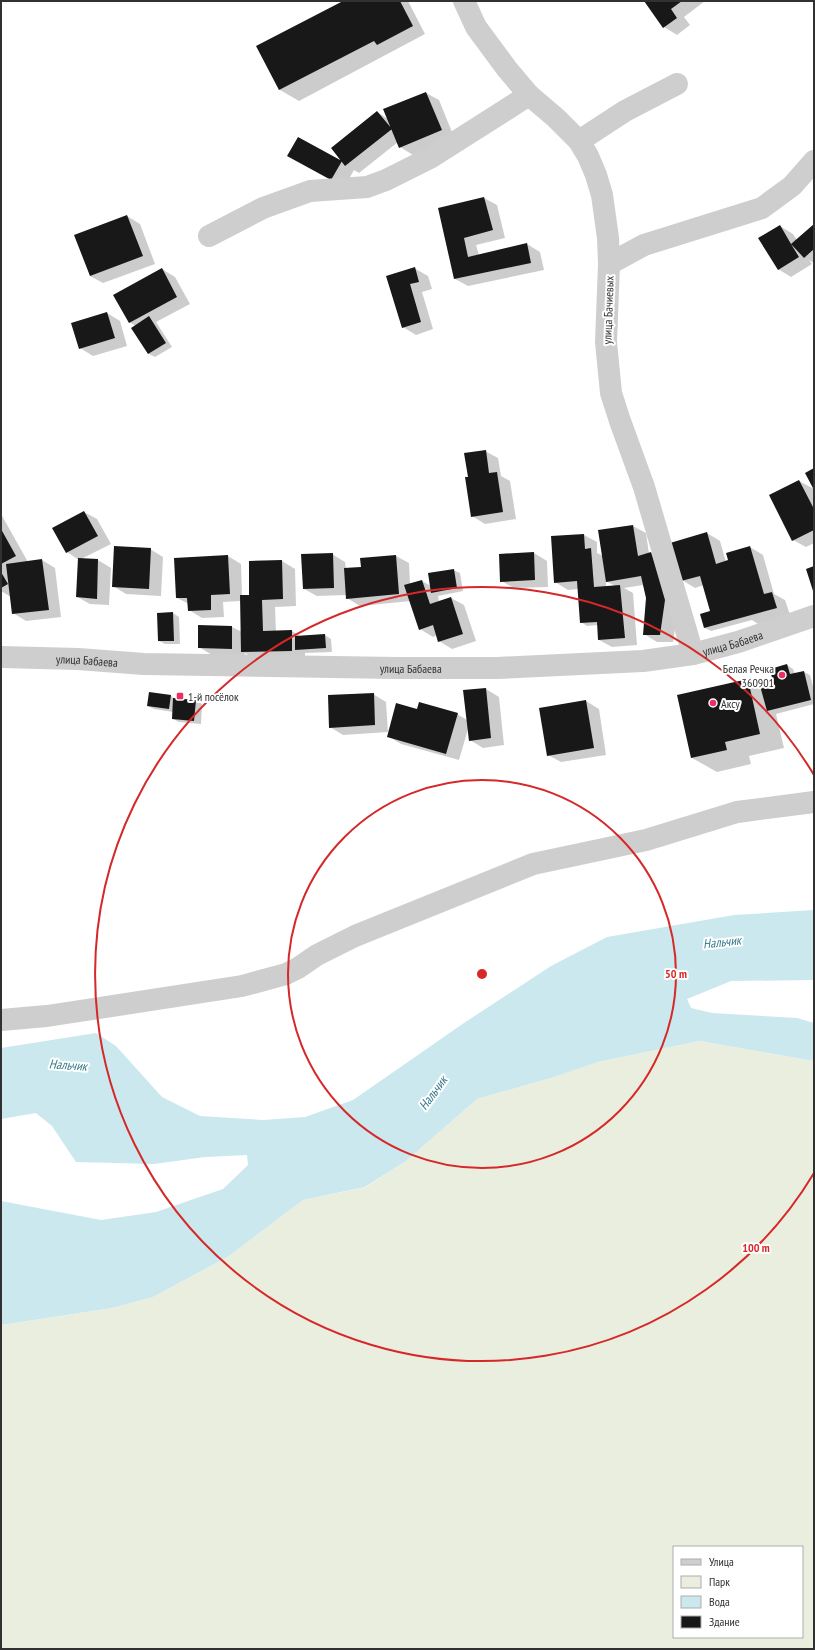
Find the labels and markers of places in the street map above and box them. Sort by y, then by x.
place label: Белая Речка 360901 [723,661,774,690]
marker: Белая Речка 360901 [777,670,787,680]
place label: 1-й посёлок [188,689,239,704]
marker: 1-й посёлок [175,691,185,701]
place label: Аксу [721,696,740,711]
marker: Аксу [708,698,718,708]
centre of rings [475,967,489,981]

